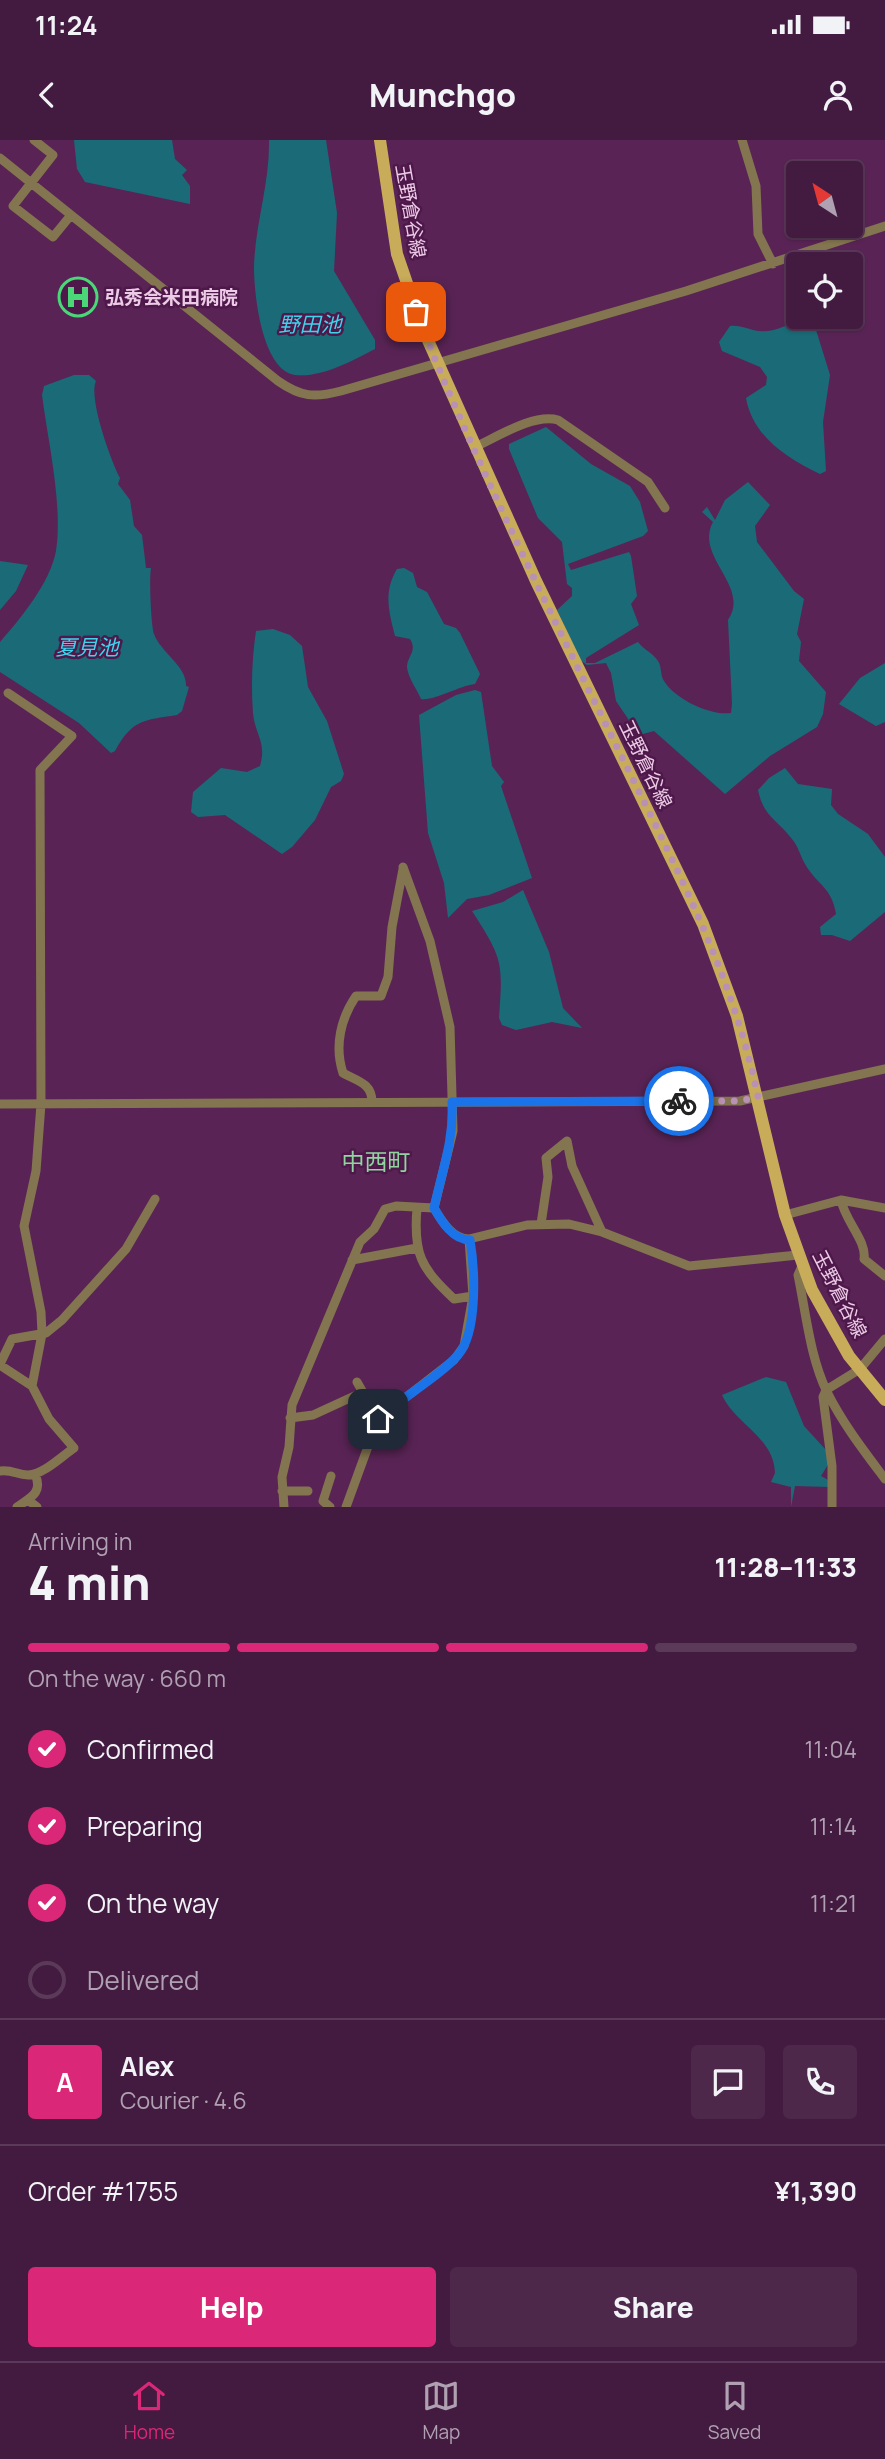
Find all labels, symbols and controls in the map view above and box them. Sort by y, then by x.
text: 11:24 [35,7,97,43]
text: Munchgo [369,73,516,117]
icon: back [28,76,66,114]
icon: person [819,76,857,114]
north arrow [786,161,863,238]
map controls [786,161,863,329]
street label: 玉野倉谷線 [390,162,432,260]
button: locate [786,252,863,329]
hospital icon: 弘秀会米田病院 [57,276,99,318]
pin [386,282,446,342]
place label: 弘秀会米田病院 [105,284,238,310]
icon: bag [397,293,435,331]
water label: 野田池 [279,310,343,338]
water label: 夏見池 [56,633,120,661]
street label: 玉野倉谷線 [613,716,679,812]
courier [644,1066,714,1136]
icon: bike [660,1082,698,1120]
district label: 中西町 [342,1145,411,1177]
street label: 玉野倉谷線 [807,1246,873,1342]
pin [348,1389,408,1449]
icon: home [359,1400,397,1438]
text: Arriving in [28,1525,133,1557]
text: 11:28–11:33 [715,1549,857,1585]
text: 4 min [28,1551,151,1614]
text: On the way · 660 m [28,1662,226,1694]
icon: check [28,1730,66,1768]
text: Confirmed [87,1731,214,1767]
text: 11:04 [805,1733,857,1765]
icon: check [28,1807,66,1845]
text: Preparing [87,1808,203,1844]
text: 11:14 [810,1810,857,1842]
icon: check [28,1884,66,1922]
text: On the way [87,1885,219,1921]
text: 11:21 [810,1887,857,1919]
text: Delivered [87,1962,199,1998]
button: chat [691,2045,765,2119]
button: phone [783,2045,857,2119]
text: Alex [120,2048,174,2084]
text: A [56,2064,74,2100]
text: Courier · 4.6 [120,2084,247,2116]
text: Order #1755 [28,2173,178,2209]
text: ¥1,390 [774,2173,857,2209]
button: Help [28,2267,436,2347]
button: Share [450,2267,857,2347]
tab: Home [124,2377,175,2445]
tab: Map [422,2377,460,2445]
tab: Saved [708,2377,761,2445]

